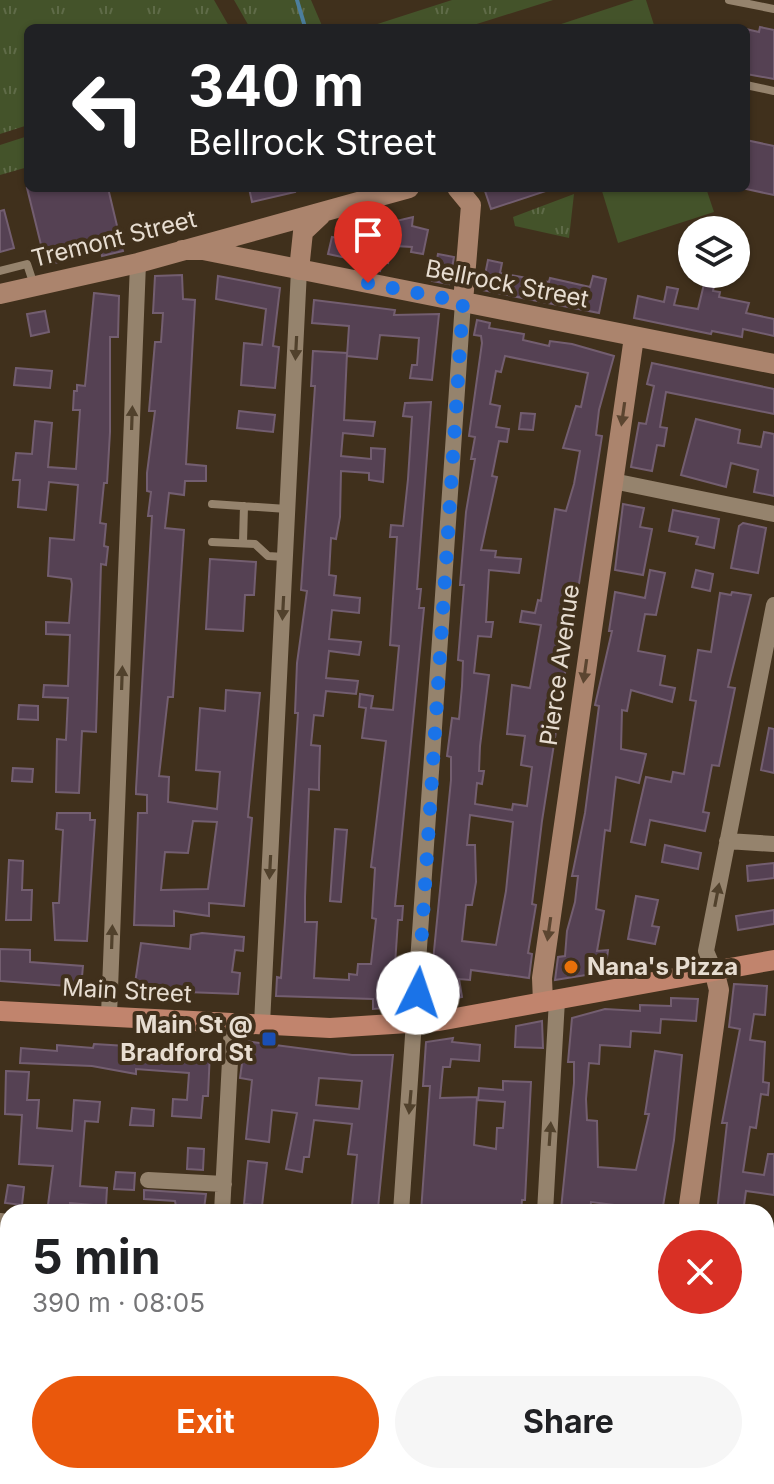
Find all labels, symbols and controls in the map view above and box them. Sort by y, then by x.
text: 340 m [188,52,364,120]
icon: left [56,56,160,160]
text: Bellrock Street [188,120,437,164]
pin [334,201,402,283]
street label: Tremont Street [29,204,199,273]
icon: arrive [346,213,390,257]
map controls [678,216,750,288]
button: layers [678,216,750,288]
street label: Bellrock Street [423,253,591,314]
one-way arrow [289,336,302,361]
one-way arrow [616,402,629,427]
one-way arrow [126,405,139,430]
street label: Pierce Avenue [534,582,585,747]
one-way arrow [276,596,289,621]
one-way arrow [578,659,591,684]
one-way arrow [116,665,129,690]
one-way arrow [263,855,276,880]
one-way arrow [711,882,724,907]
one-way arrow [542,916,555,941]
one-way arrow [105,924,118,949]
position arrow [376,951,460,1035]
place label: Nana's Pizza [587,952,738,981]
marker: Nana's Pizza [562,958,580,976]
street label: Main Street [62,973,193,1008]
place label: Main St @ Bradford St [120,1010,253,1067]
marker: Main St @ Bradford St [260,1030,278,1048]
one-way arrow [403,1090,416,1115]
one-way arrow [544,1121,557,1146]
text: 5 min [32,1227,161,1286]
button: close [658,1230,742,1314]
text: 390 m · 08:05 [32,1287,205,1318]
button: Exit [32,1376,379,1468]
button: Share [395,1376,742,1468]

